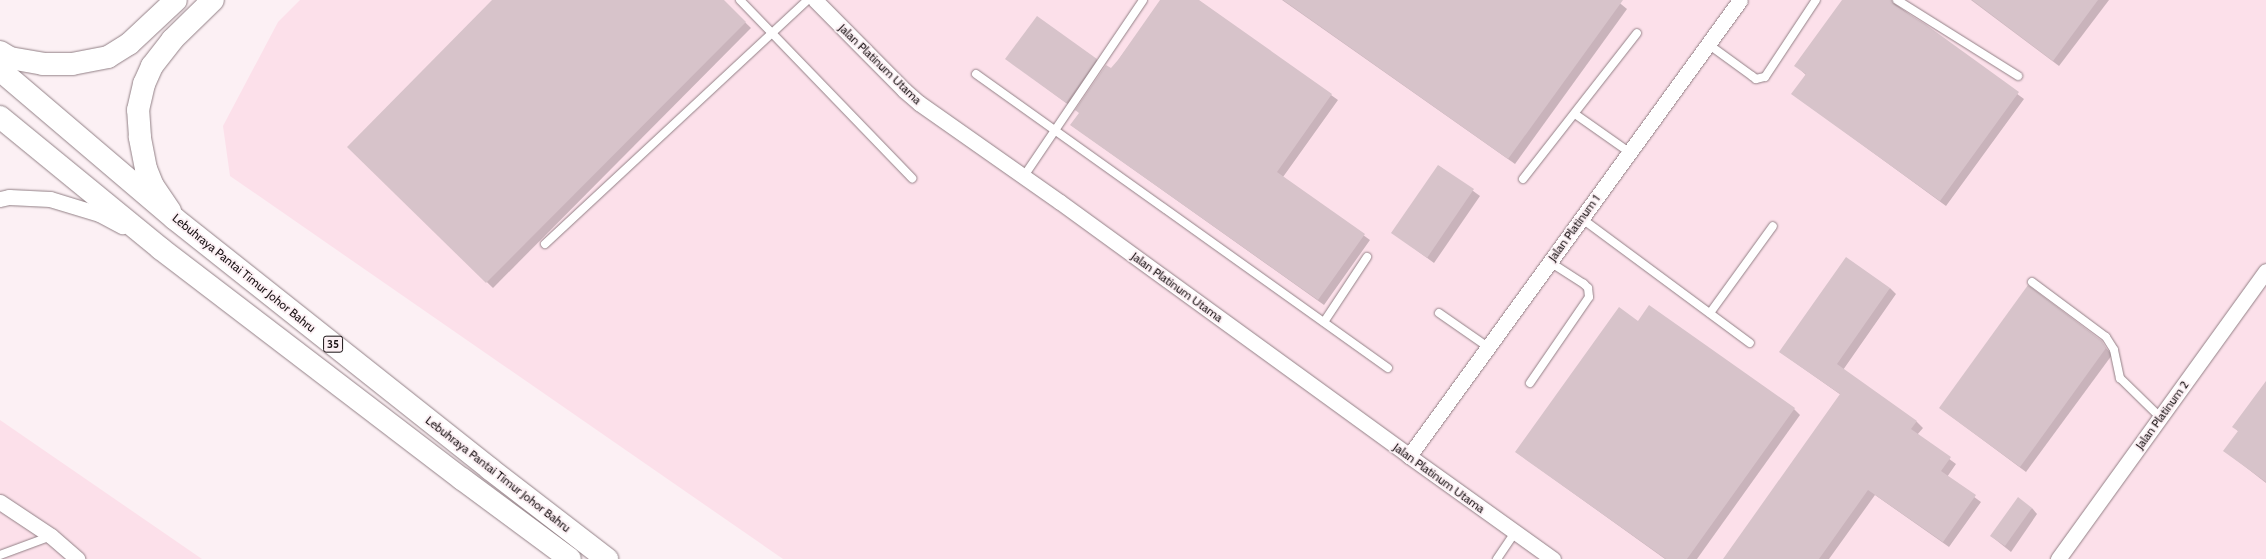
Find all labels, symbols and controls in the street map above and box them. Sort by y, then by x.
street label: Jalan Platinum Utama [836,21,924,107]
street label: Jalan Platinum 1 [1545,192,1603,264]
street label: Lebuhraya Pantai Timur Johor Bahru [170,211,318,335]
street label: Jalan Platinum Utama [1128,249,1226,325]
road number: 35 [323,335,343,353]
street label: Jalan Platinum 2 [2132,378,2192,452]
street label: Lebuhraya Pantai Timur Johor Bahru [423,413,573,535]
street label: Jalan Platinum Utama [1390,440,1488,516]

